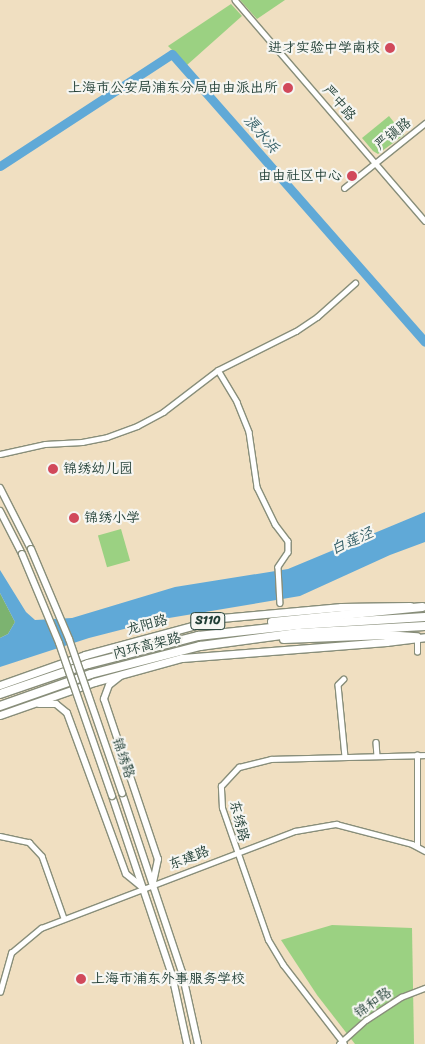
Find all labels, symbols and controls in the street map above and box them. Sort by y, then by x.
place label: 进才实验中学南校 [268,40,380,56]
marker: 进才实验中学南校 [384,42,396,54]
place label: 上海市公安局浦东分局由由派出所 [68,80,278,96]
marker: 上海市公安局浦东分局由由派出所 [282,82,294,94]
street label: 严中路 [319,82,359,124]
water label: 浪水浜 [239,111,283,157]
street label: 严镇路 [371,114,415,154]
place label: 由由社区中心 [258,168,342,184]
marker: 由由社区中心 [346,170,358,182]
place label: 锦绣幼儿园 [63,461,133,477]
marker: 锦绣幼儿园 [47,463,59,475]
place label: 锦绣小学 [84,510,140,526]
marker: 锦绣小学 [68,512,80,524]
water label: 白莲泾 [328,524,376,558]
street label: 龙阳路 [125,611,169,639]
road number: S110 [189,612,227,630]
street label: 内环高架路 [111,629,183,663]
street label: 锦绣路 [108,735,138,781]
street label: 东绣路 [226,799,252,843]
street label: 东建路 [166,843,212,873]
place label: 上海市浦东外事服务学校 [91,971,245,987]
marker: 上海市浦东外事服务学校 [75,973,87,985]
street label: 锦和路 [351,984,395,1022]

